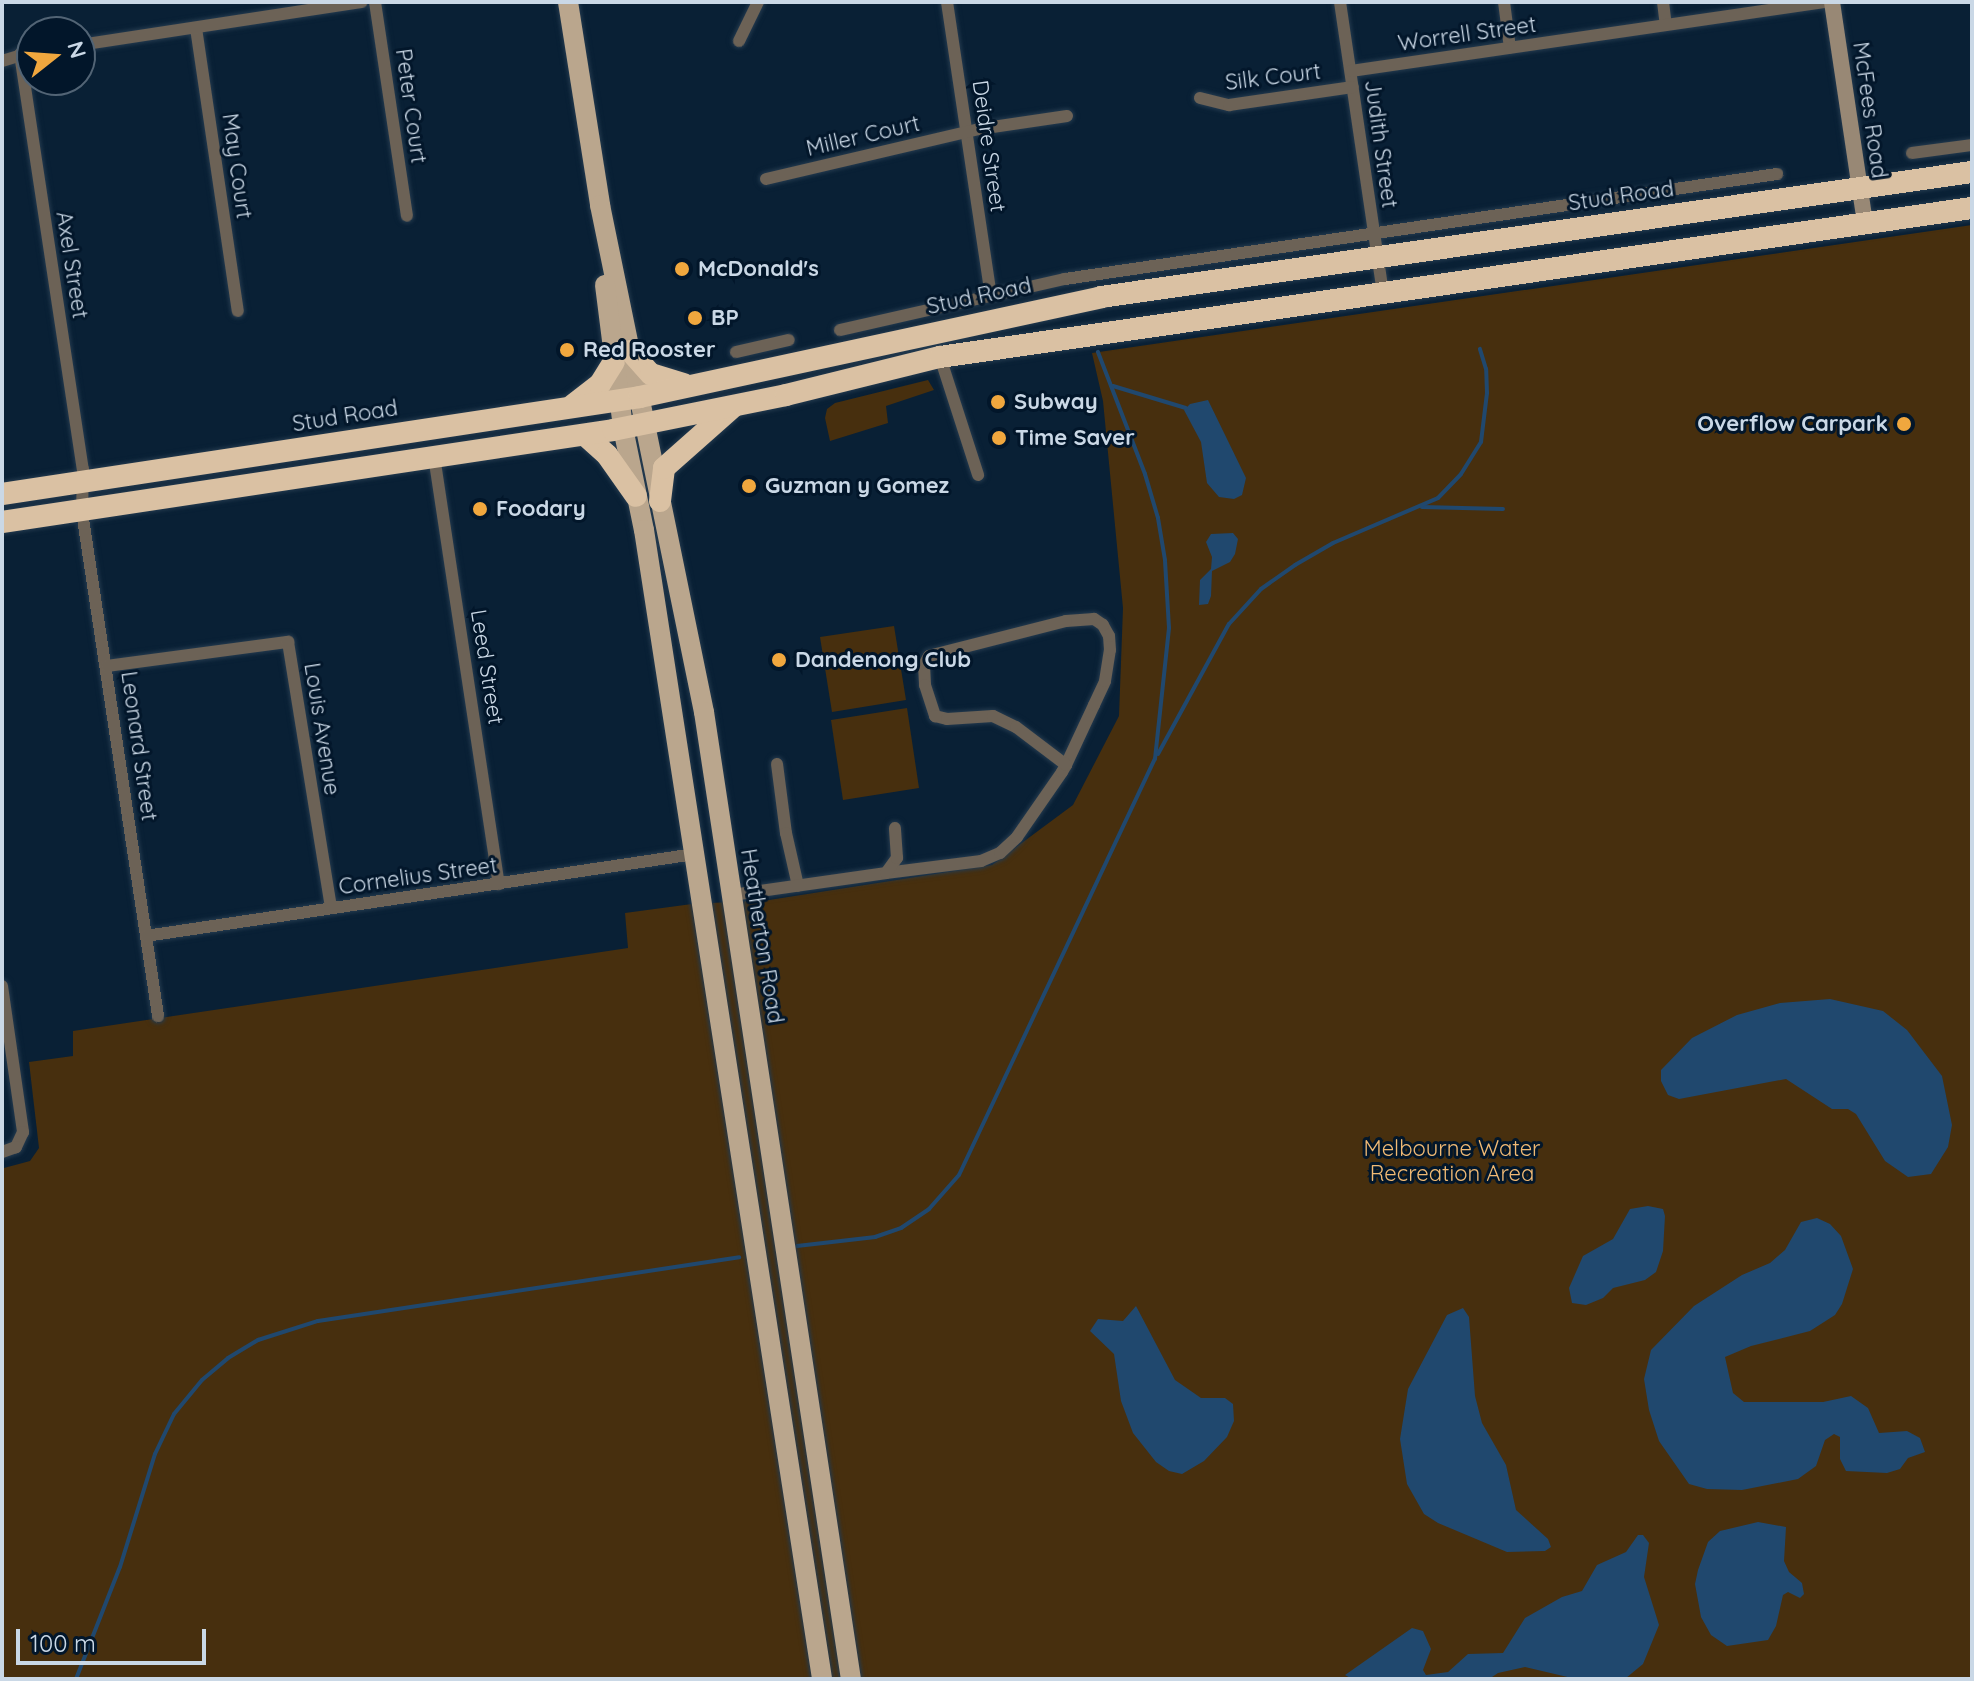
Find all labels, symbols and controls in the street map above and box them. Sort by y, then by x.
street label: Worrell Street [1396,11,1538,57]
north arrow [16,16,96,96]
text: N [61,38,93,61]
street label: McFees Road [1847,40,1893,180]
street label: Peter Court [390,47,432,165]
street label: Silk Court [1224,58,1322,96]
street label: Deidre Street [967,78,1011,214]
street label: Judith Street [1359,78,1403,210]
street label: Miller Court [804,110,922,162]
street label: May Court [217,112,257,220]
street label: Stud Road [1567,176,1675,216]
street label: Axel Street [50,209,94,321]
place label: McDonald's [698,256,819,282]
marker: McDonald's [673,260,691,278]
street label: Stud Road [924,272,1034,320]
place label: BP [711,305,739,331]
marker: BP [686,309,704,327]
place label: Red Rooster [583,337,715,363]
marker: Red Rooster [558,341,576,359]
place label: Subway [1014,389,1098,415]
marker: Subway [989,393,1007,411]
street label: Stud Road [290,395,400,437]
place label: Overflow Carpark [1697,411,1888,437]
marker: Overflow Carpark [1895,415,1913,433]
place label: Time Saver [1015,425,1135,451]
marker: Time Saver [990,429,1008,447]
place label: Guzman y Gomez [765,473,949,499]
marker: Guzman y Gomez [740,477,758,495]
place label: Foodary [496,496,586,522]
marker: Foodary [471,500,489,518]
street label: Leed Street [465,608,509,726]
place label: Dandenong Club [795,647,971,673]
marker: Dandenong Club [770,651,788,669]
street label: Louis Avenue [298,661,346,797]
street label: Leonard Street [115,669,163,823]
street label: Heatherton Road [735,847,789,1025]
street label: Cornelius Street [337,852,499,900]
park label: Melbourne Water Recreation Area [1363,1135,1541,1186]
scale bar [20,1613,210,1663]
text: 100 m [30,1628,96,1658]

